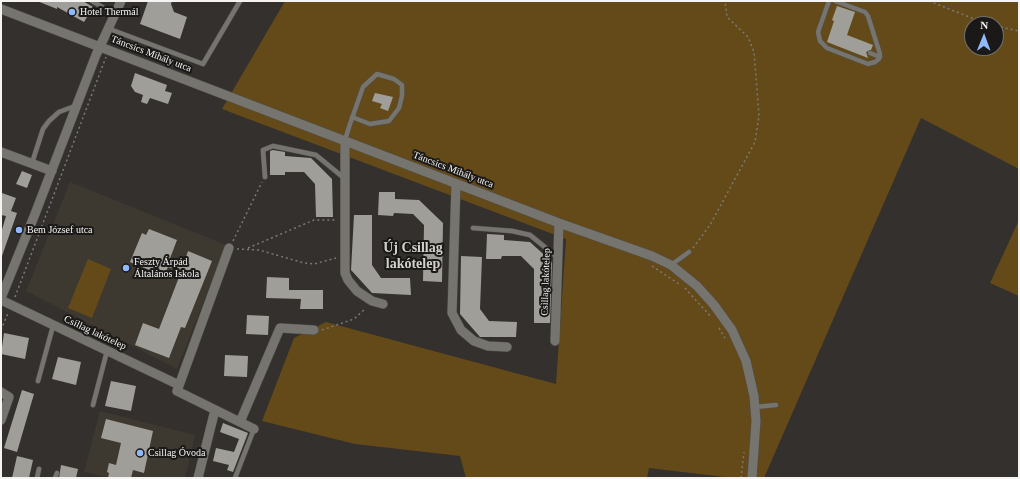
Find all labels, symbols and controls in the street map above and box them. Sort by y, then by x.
place label: Hotel Thermál [80,6,139,18]
marker: Hotel Thermál [67,7,77,17]
north arrow [964,16,1004,56]
text: N [980,19,988,31]
street label: Táncsics Mihály utca [109,33,193,75]
street label: Táncsics Mihály utca [411,149,495,191]
place label: Bem József utca [27,224,93,236]
marker: Bem József utca [14,225,24,235]
district label: Új Csillag lakótelep [383,240,443,272]
street label: Csillag lakótelep [539,248,553,316]
place label: Feszty Árpád Általános Iskola [134,256,199,280]
marker: Feszty Árpád Általános Iskola [121,263,131,273]
street label: Csillag lakótelep [62,313,128,353]
place label: Csillag Óvoda [148,447,205,459]
marker: Csillag Óvoda [135,448,145,458]

